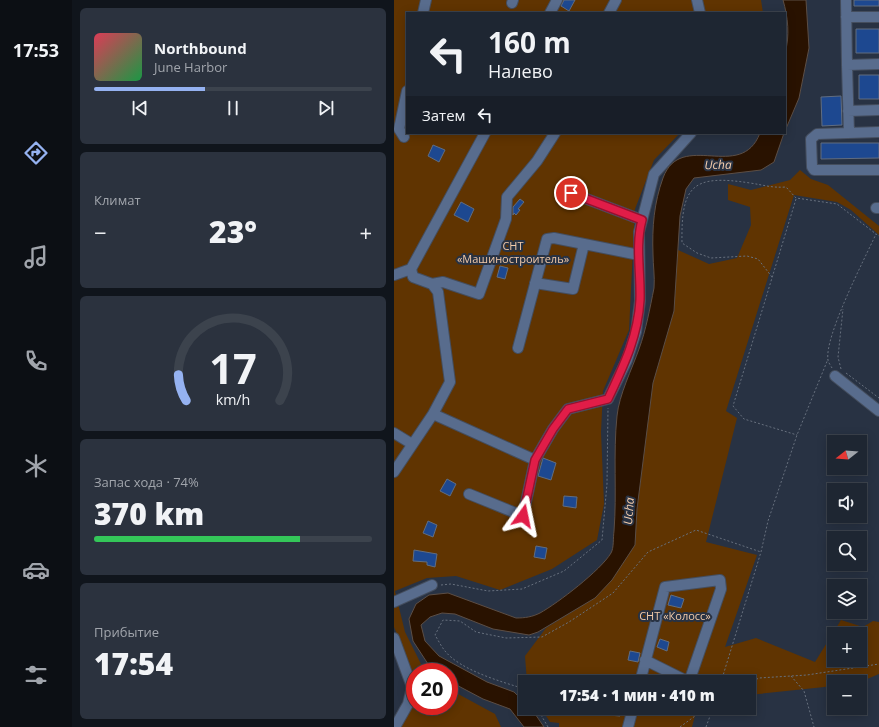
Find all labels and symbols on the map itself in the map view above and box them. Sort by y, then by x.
water label: Ucha [704,156,732,173]
pin [554,176,588,210]
park label: СНТ «Машиностроитель» [457,238,570,266]
north arrow [827,435,867,475]
position arrow [502,495,544,537]
water label: Ucha [619,497,638,525]
park label: СНТ «Колосс» [639,608,711,623]
speed limit sign: 20 [406,663,458,715]

